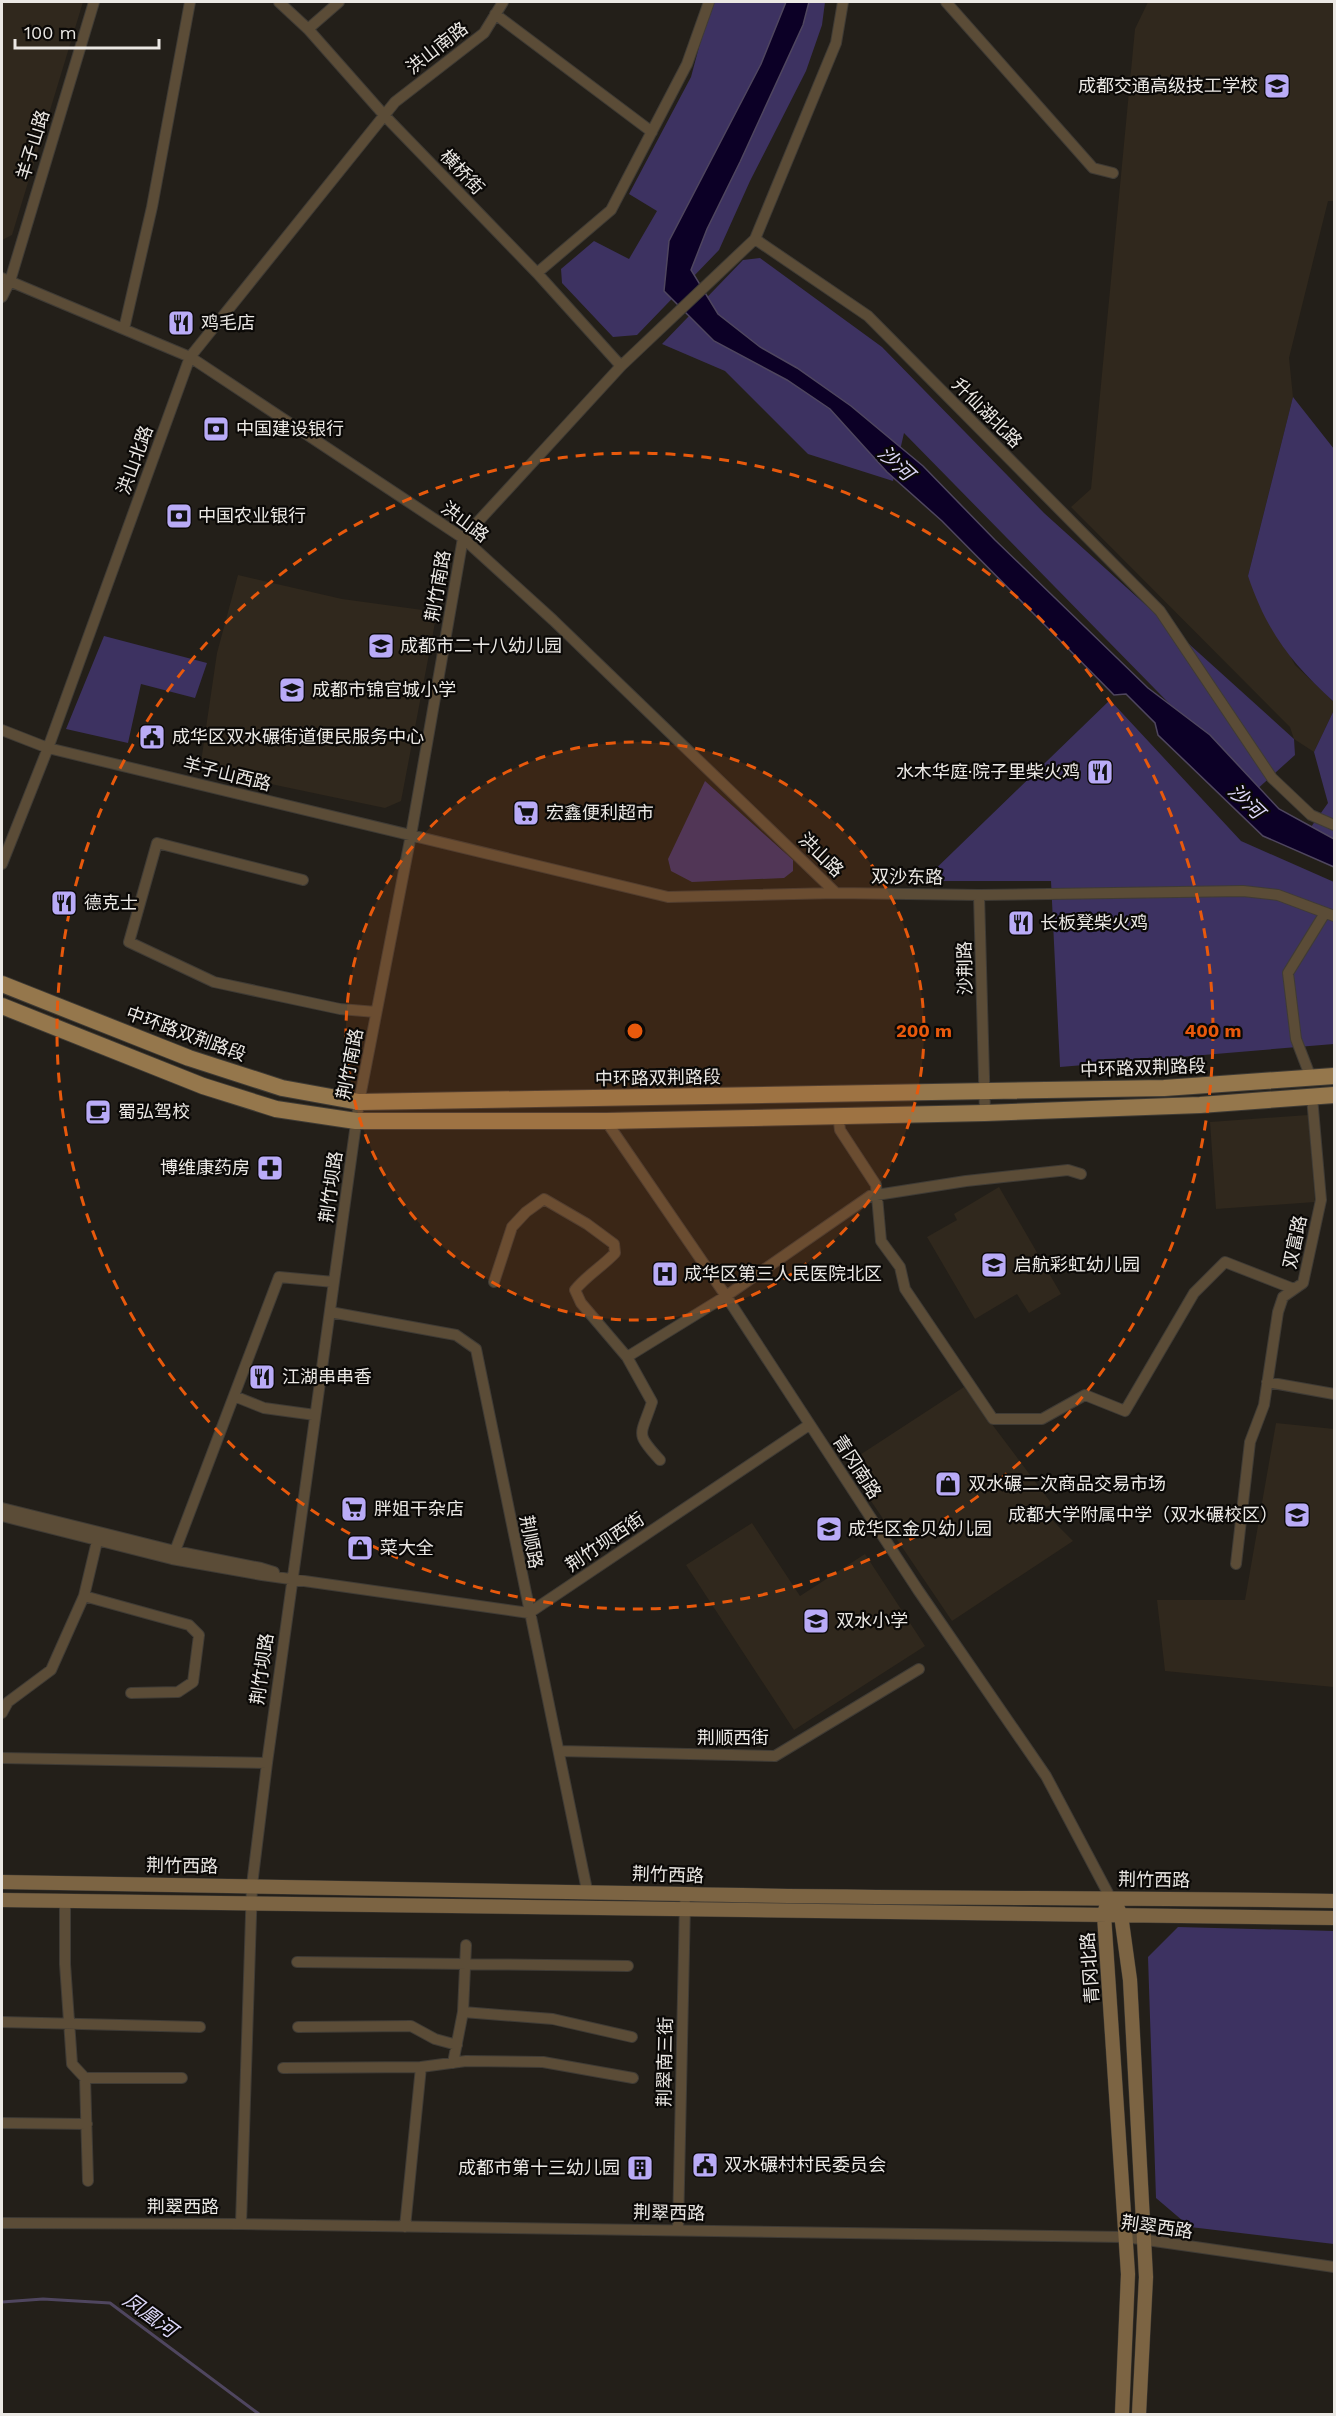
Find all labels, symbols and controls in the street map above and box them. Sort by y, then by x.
scale bar [15,12,159,50]
street label: 洪山南路 [402,17,472,78]
text: 100 m [24,22,77,43]
school or university icon: 成都交通高级技工学校 [1262,71,1292,101]
place label: 成都交通高级技工学校 [1078,75,1258,96]
street label: 羊子山路 [12,107,53,182]
street label: 横桥街 [436,145,489,198]
restaurant icon: 鸡毛店 [166,308,196,338]
place label: 鸡毛店 [201,312,255,333]
street label: 升仙湖北路 [948,373,1027,452]
bank icon: 中国建设银行 [201,414,231,444]
place label: 中国建设银行 [236,418,344,439]
street label: 洪山北路 [112,422,157,497]
water label: 沙河 [873,441,922,488]
street label: 洪山路 [437,497,493,546]
bank icon: 中国农业银行 [164,501,194,531]
place label: 中国农业银行 [198,505,306,526]
street label: 荆竹南路 [421,549,454,623]
school or university icon: 成都市二十八幼儿园 [366,631,396,661]
place label: 成都市二十八幼儿园 [400,635,562,656]
school or university icon: 成都市锦官城小学 [277,675,307,705]
place label: 成都市锦官城小学 [312,679,456,700]
public building icon: 成华区双水碾街道便民服务中心 [137,722,167,752]
place label: 成华区双水碾街道便民服务中心 [172,726,424,747]
street label: 羊子山西路 [181,752,273,795]
restaurant icon: 水木华庭·院子里柴火鸡 [1085,757,1115,787]
place label: 水木华庭·院子里柴火鸡 [896,761,1080,782]
water label: 沙河 [1223,778,1272,826]
supermarket icon: 宏鑫便利超市 [511,798,541,828]
place label: 宏鑫便利超市 [546,802,654,823]
street label: 洪山路 [795,828,848,881]
street label: 双沙东路 [871,865,943,888]
restaurant icon: 德克士 [49,888,79,918]
place label: 德克士 [84,892,138,913]
restaurant icon: 长板凳柴火鸡 [1006,908,1036,938]
place label: 长板凳柴火鸡 [1040,912,1148,933]
street label: 沙荆路 [954,941,975,995]
street label: 中环路双荆路段 [123,1002,249,1065]
text: 200 m [896,1020,952,1041]
text: 400 m [1185,1020,1241,1041]
centre of rings [625,1021,645,1041]
street label: 荆竹南路 [332,1027,367,1101]
street label: 中环路双荆路段 [1080,1055,1206,1080]
street label: 中环路双荆路段 [595,1066,721,1089]
cafe icon: 蜀弘驾校 [83,1097,113,1127]
place label: 蜀弘驾校 [118,1101,190,1122]
street label: 荆竹坝路 [315,1150,346,1224]
pharmacy icon: 博维康药房 [255,1153,285,1183]
place label: 博维康药房 [160,1157,250,1178]
street label: 双富路 [1279,1213,1310,1270]
school or university icon: 启航彩虹幼儿园 [979,1250,1009,1280]
place label: 启航彩虹幼儿园 [1014,1254,1140,1275]
hospital icon: 成华区第三人民医院北区 [650,1259,680,1289]
place label: 成华区第三人民医院北区 [684,1263,882,1284]
restaurant icon: 江湖串串香 [247,1362,277,1392]
place label: 江湖串串香 [282,1366,372,1387]
street label: 青冈南路 [829,1431,886,1503]
shop icon: 双水碾二次商品交易市场 [933,1469,963,1499]
place label: 双水碾二次商品交易市场 [968,1473,1166,1494]
supermarket icon: 胖姐干杂店 [339,1494,369,1524]
place label: 胖姐干杂店 [374,1498,464,1519]
school or university icon: 成都大学附属中学（双水碾校区） [1282,1500,1312,1530]
place label: 成都大学附属中学（双水碾校区） [1008,1504,1278,1525]
street label: 荆竹坝西街 [562,1508,648,1575]
street label: 荆顺路 [516,1513,547,1570]
school or university icon: 成华区金贝幼儿园 [814,1514,844,1544]
place label: 成华区金贝幼儿园 [848,1518,992,1539]
shop icon: 菜大全 [345,1533,375,1563]
place label: 菜大全 [380,1537,434,1558]
school or university icon: 双水小学 [801,1606,831,1636]
place label: 双水小学 [836,1610,908,1631]
street label: 荆竹坝路 [246,1632,277,1706]
street label: 荆顺西街 [697,1727,769,1748]
street label: 荆竹西路 [146,1854,218,1877]
street label: 荆竹西路 [632,1863,704,1886]
street label: 荆竹西路 [1118,1868,1190,1891]
street label: 青冈北路 [1077,1931,1102,2005]
street label: 荆翠南三街 [653,2017,676,2107]
public building icon: 双水碾村村民委员会 [690,2150,720,2180]
building icon: 成都市第十三幼儿园 [625,2153,655,2183]
place label: 双水碾村村民委员会 [724,2154,886,2175]
place label: 成都市第十三幼儿园 [458,2157,620,2178]
street label: 荆翠西路 [147,2196,219,2217]
street label: 荆翠西路 [633,2201,705,2224]
street label: 荆翠西路 [1120,2211,1194,2242]
water label: 凤凰河 [119,2288,185,2345]

